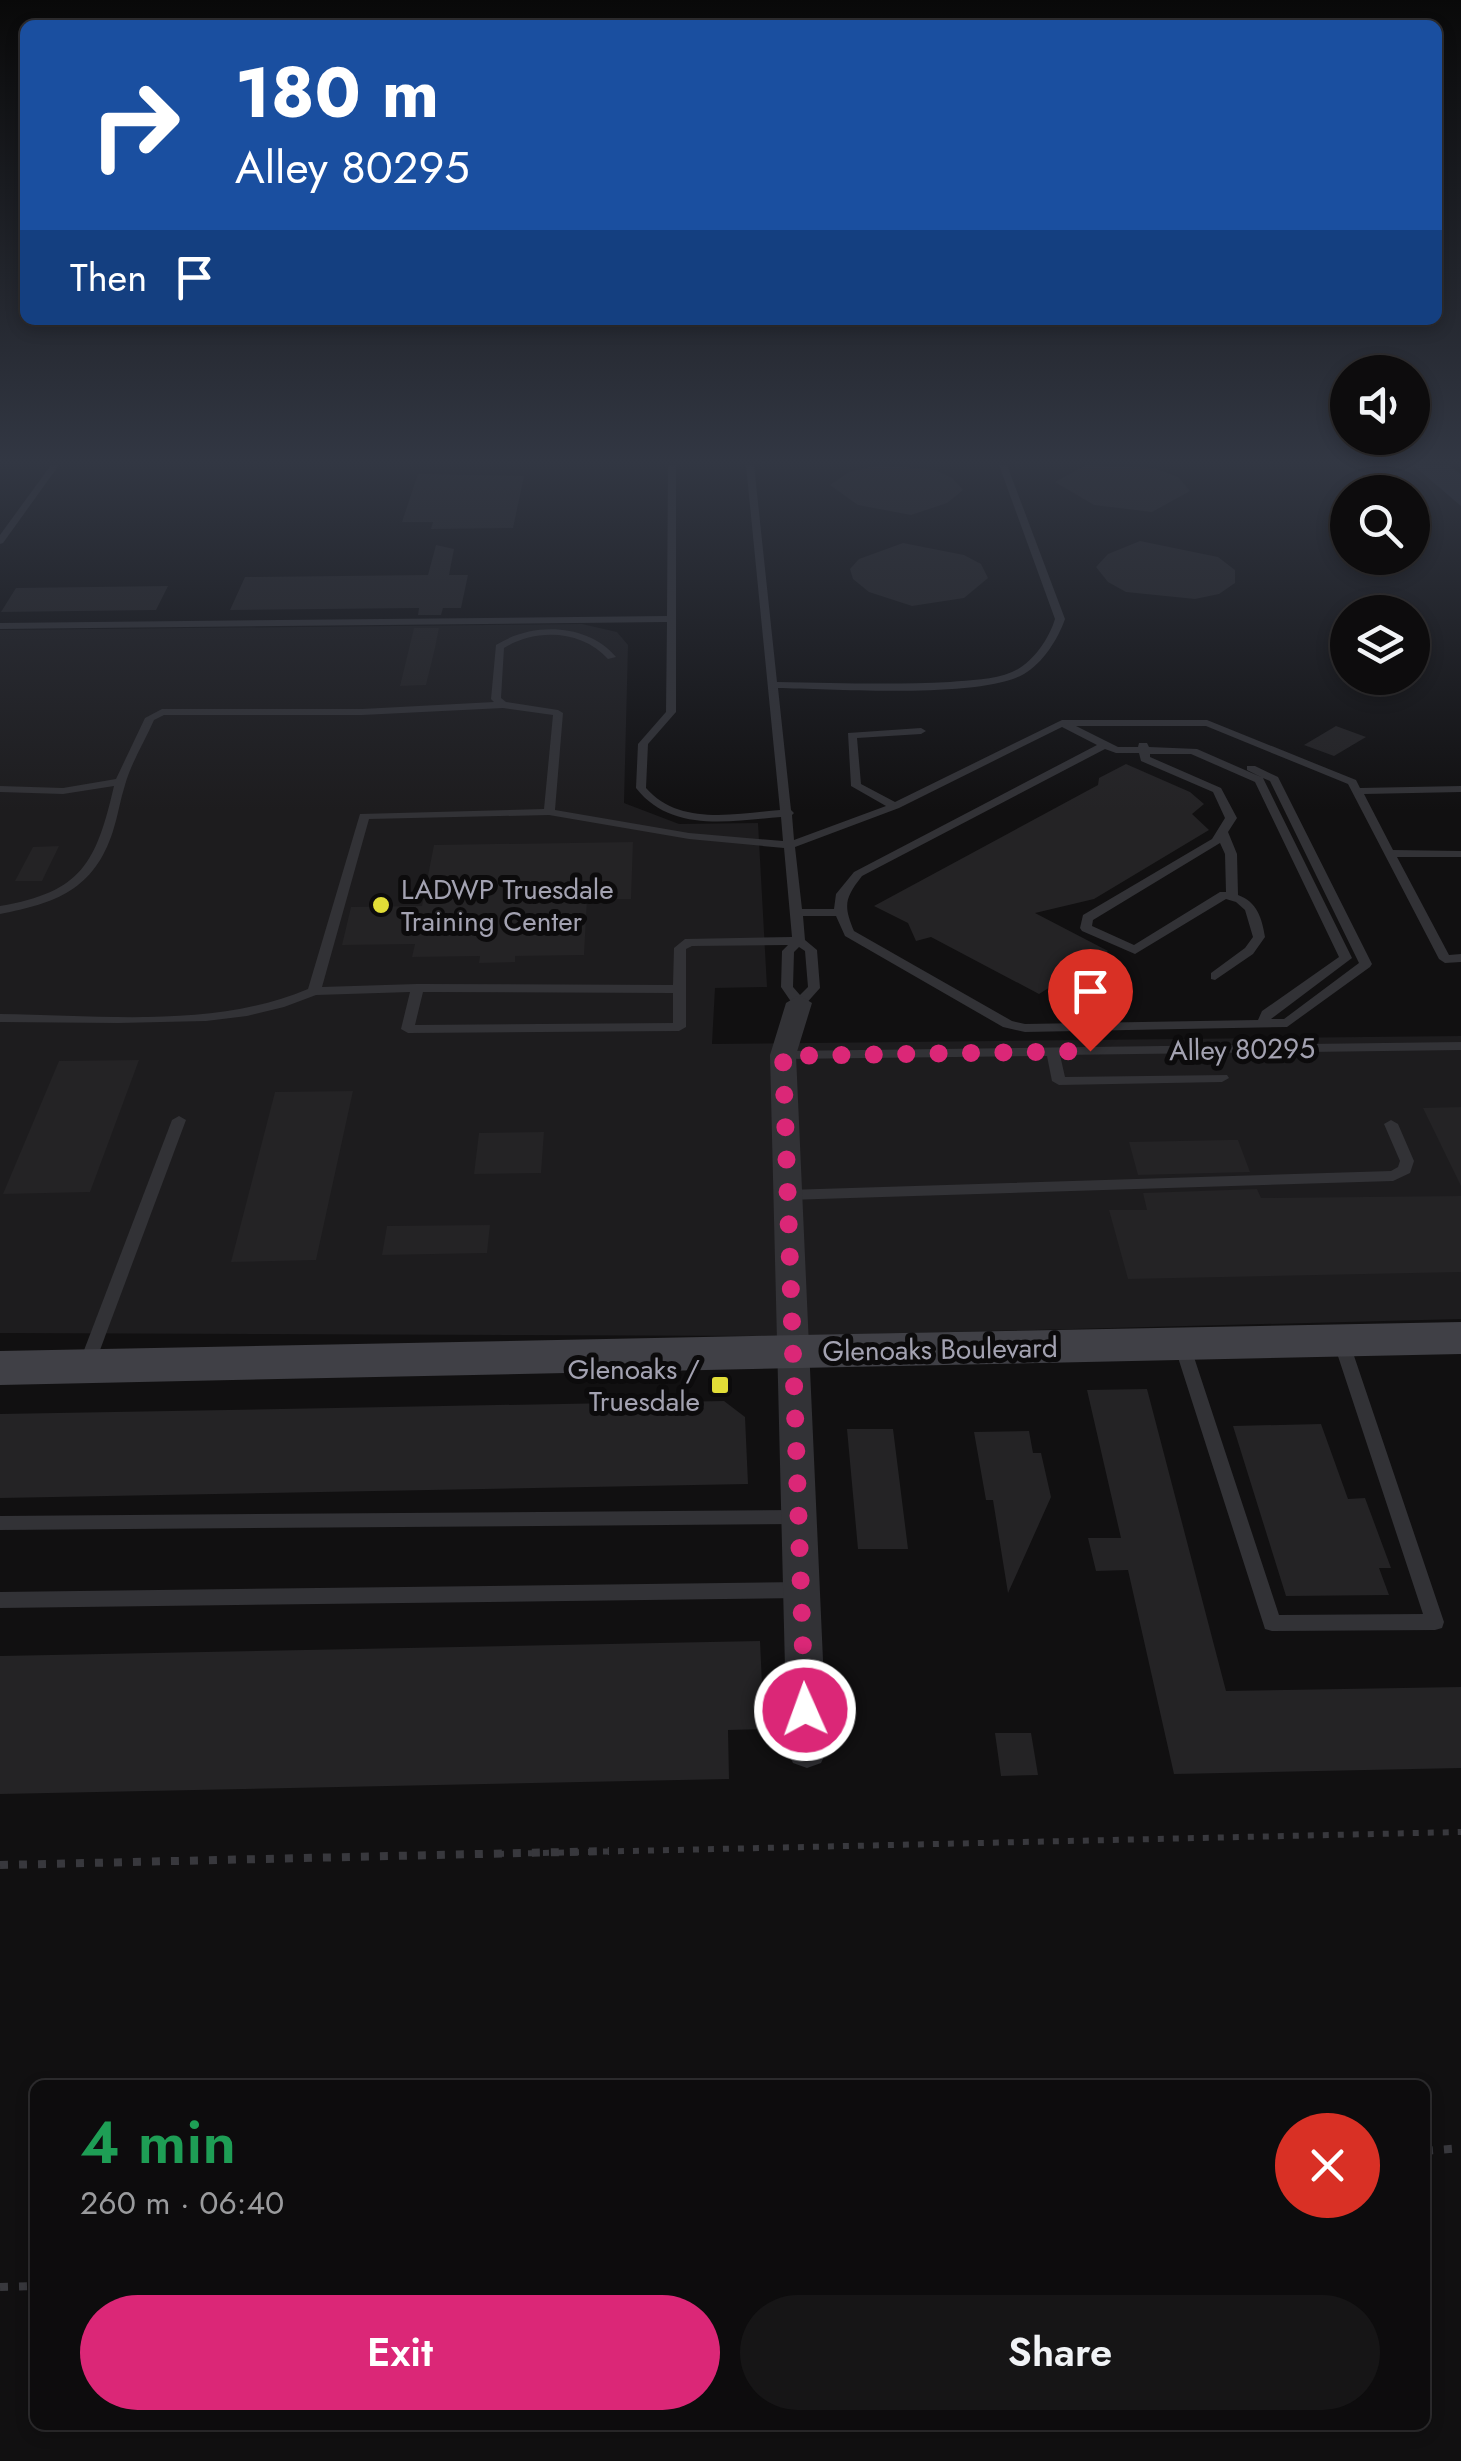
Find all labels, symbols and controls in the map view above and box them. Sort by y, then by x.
text: 180 m [235,42,439,143]
icon: right [70,60,200,190]
text: Alley 80295 [235,135,470,200]
text: Then [70,250,147,305]
icon: arrive [167,250,222,305]
map controls [1330,355,1430,695]
button: sound [1330,355,1430,455]
button: search [1330,475,1430,575]
button: layers [1330,595,1430,695]
place label: LADWP Truesdale Training Center [401,869,614,942]
marker: LADWP Truesdale Training Center [370,894,392,916]
pin [1048,949,1133,1052]
icon: arrive [1063,964,1118,1019]
street label: Alley 80295 [1169,1028,1315,1071]
street label: Glenoaks Boulevard [822,1327,1058,1372]
place label: Glenoaks / Truesdale [568,1349,700,1422]
marker: Glenoaks / Truesdale [709,1374,731,1396]
position arrow [753,1658,857,1762]
text: 4 min [80,2099,236,2186]
button: close [1275,2113,1380,2218]
text: 260 m · 06:40 [80,2180,284,2226]
button: Exit [80,2295,720,2410]
button: Share [740,2295,1380,2410]

